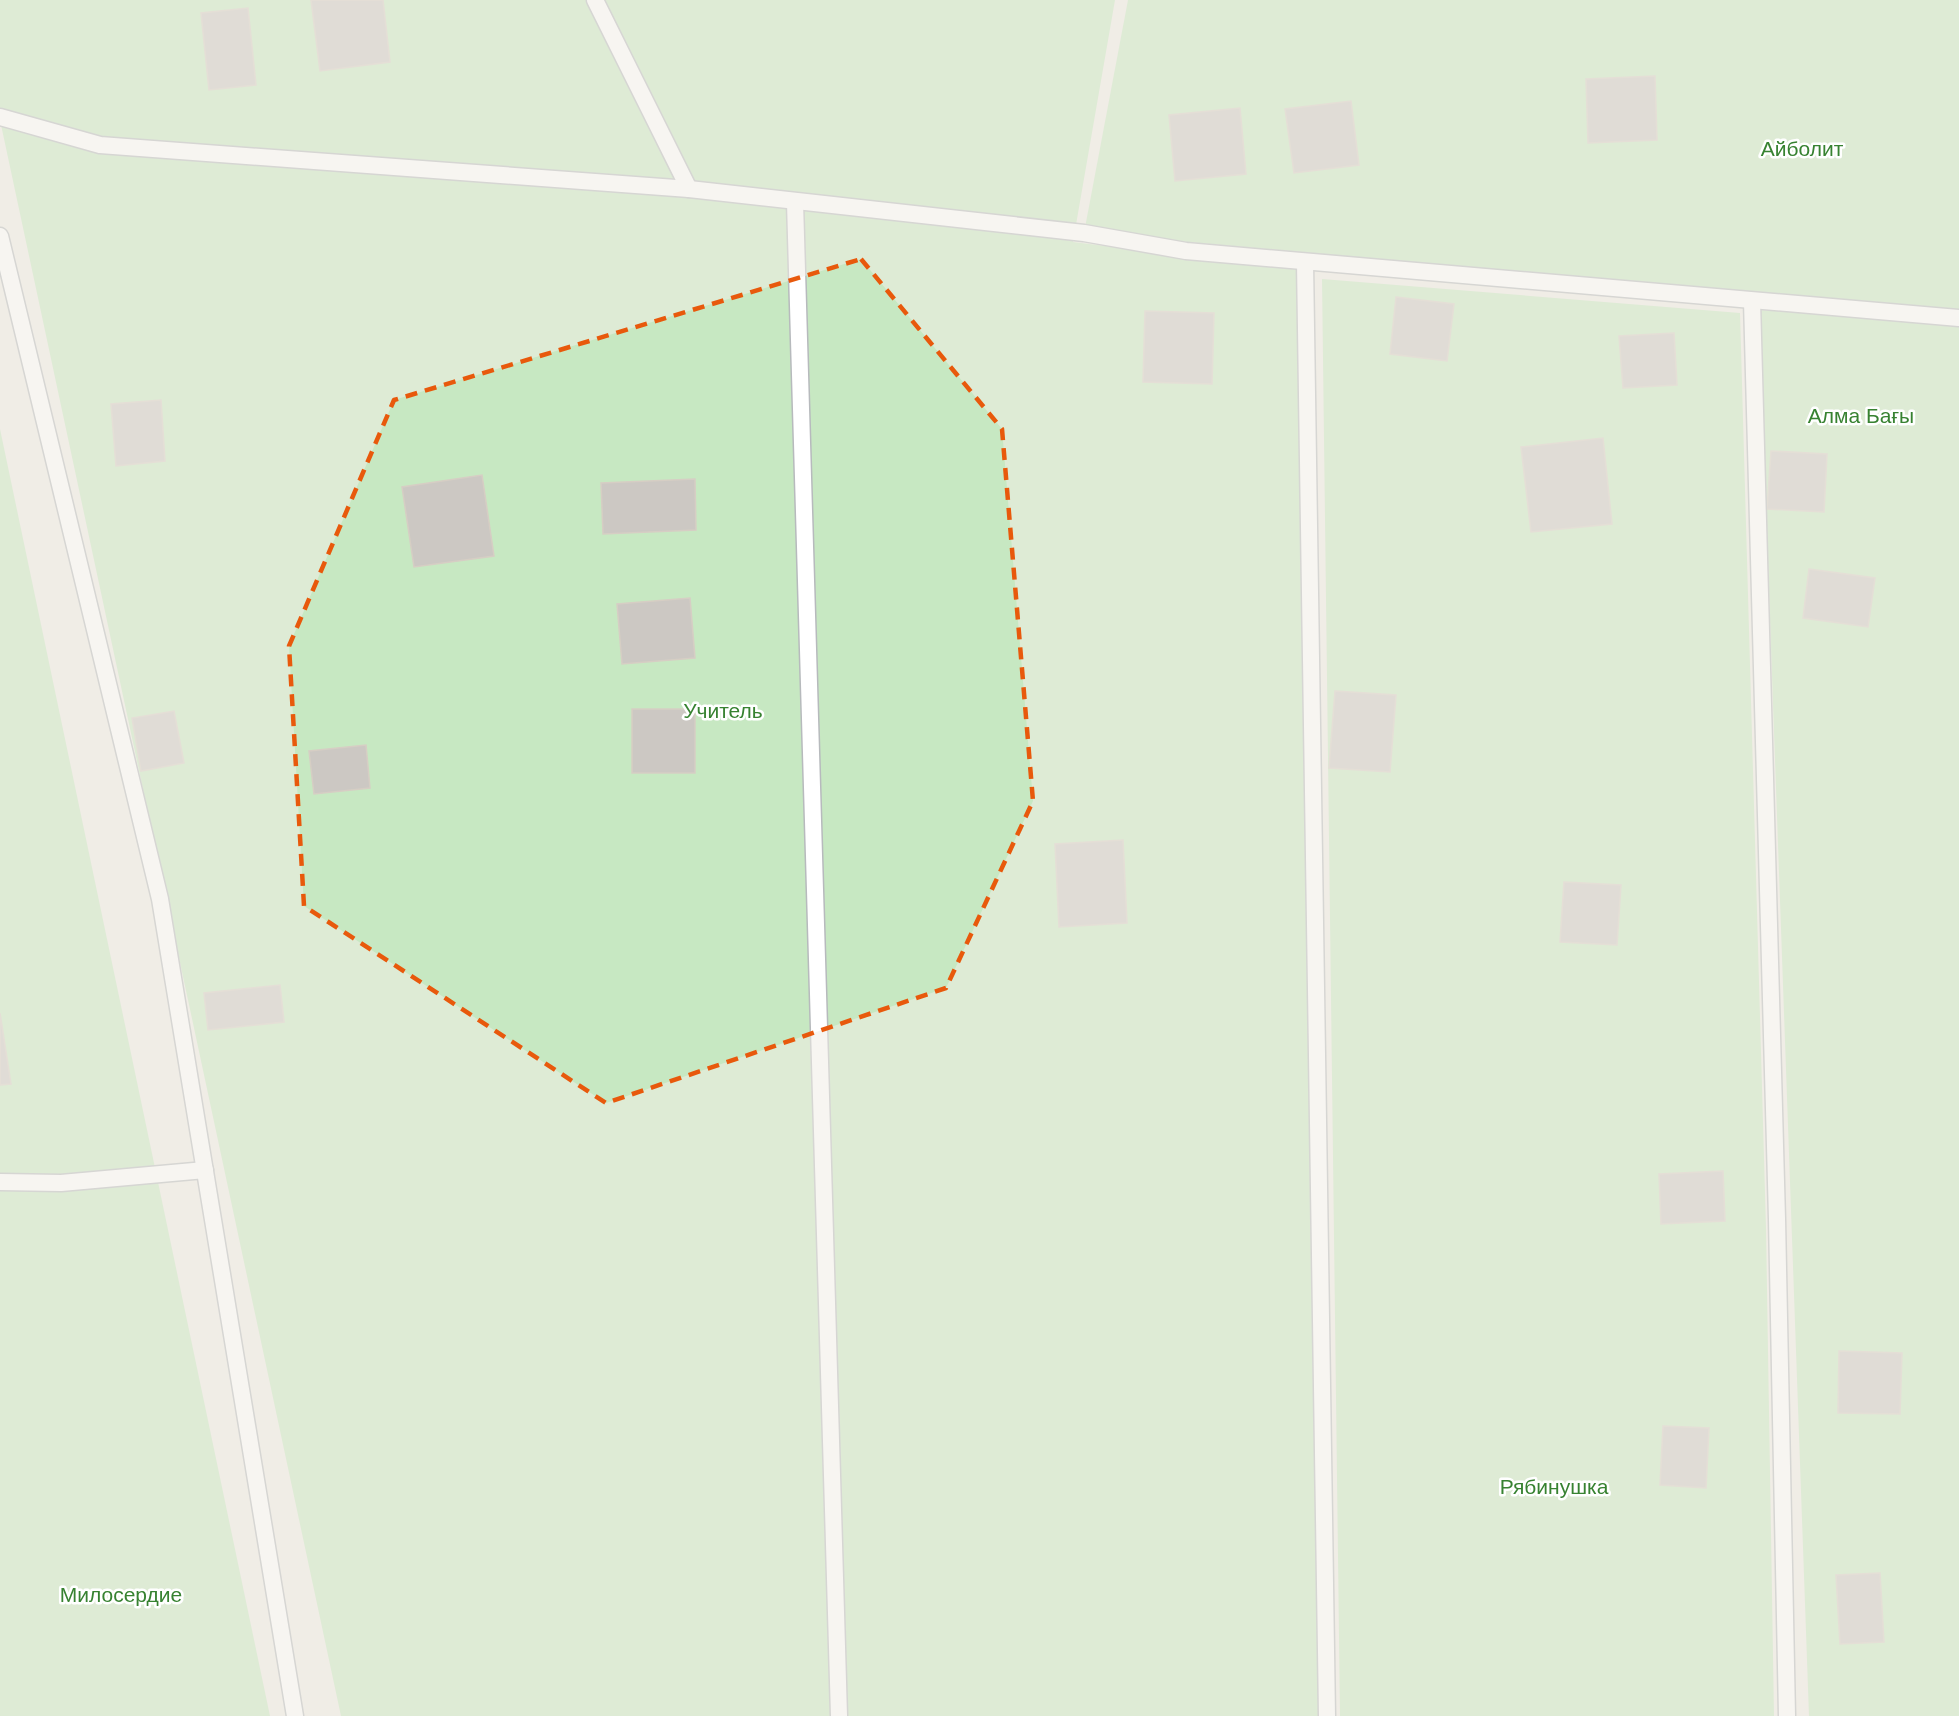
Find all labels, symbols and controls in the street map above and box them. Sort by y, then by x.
park label: Айболит [1761,137,1844,160]
park label: Алма Бағы [1808,404,1914,427]
park label: Учитель [683,699,763,722]
park label: Рябинушка [1500,1475,1609,1498]
park label: Милосердие [60,1583,182,1606]

